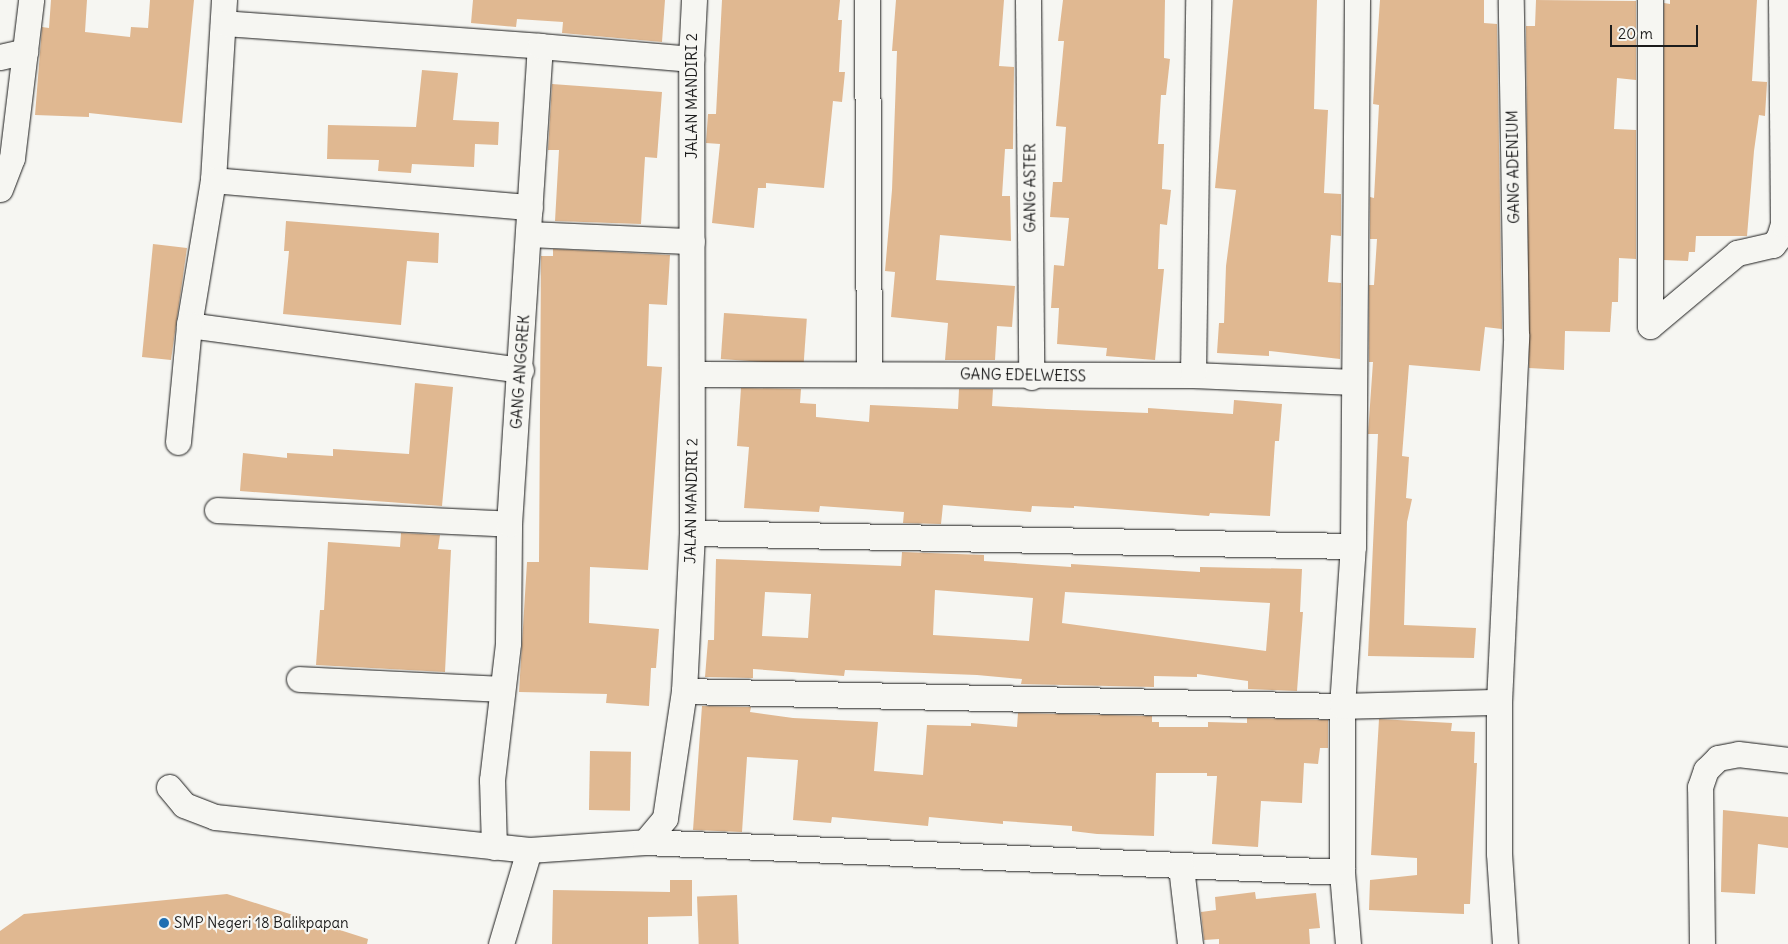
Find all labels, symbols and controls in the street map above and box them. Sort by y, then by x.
scale bar [1613,15,1700,47]
text: 20 m [1618,24,1653,43]
street label: JALAN MANDIRI 2 [683,33,701,159]
street label: GANG ADENIUM [1503,110,1523,224]
street label: GANG ASTER [1021,143,1039,233]
street label: GANG ANGGREK [507,314,533,430]
street label: GANG EDELWEISS [960,365,1086,385]
street label: JALAN MANDIRI 2 [681,438,701,564]
place label: SMP Negeri 18 Balikpapan [174,914,349,932]
marker: SMP Negeri 18 Balikpapan [158,917,170,929]

